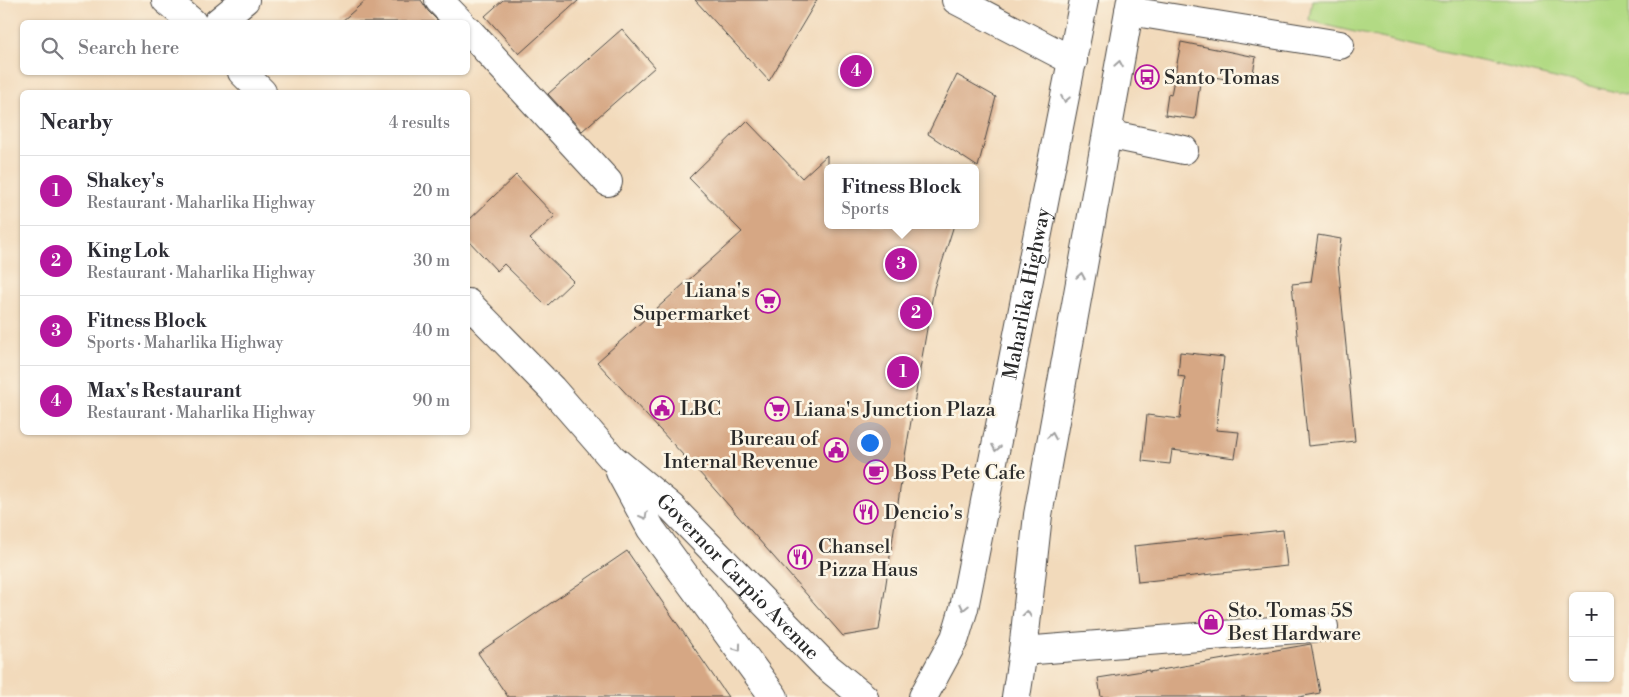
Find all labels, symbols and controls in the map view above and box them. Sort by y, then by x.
search box [20,20,470,75]
icon: search [38,34,66,62]
text: Search here [78,36,179,60]
pin: 4 [840,52,872,90]
one-way arrow [1114,60,1124,69]
bus stop icon: Santo Tomas [1134,64,1160,90]
place label: Santo Tomas [1164,66,1280,91]
one-way arrow [1060,95,1071,104]
text: Nearby [40,110,113,136]
text: 4 results [389,113,450,133]
popup [824,164,979,229]
text: Shakey's [87,169,164,193]
text: Fitness Block [842,175,962,199]
text: 1 [52,181,60,201]
text: 20 m [413,181,450,201]
text: Restaurant · Maharlika Highway [87,193,315,213]
text: Sports [842,199,889,219]
street label: Maharlika Highway [998,206,1057,382]
text: King Lok [87,239,170,263]
pin: 3 [885,245,917,283]
text: 2 [51,251,61,271]
text: 30 m [413,251,450,271]
text: Restaurant · Maharlika Highway [87,263,315,283]
one-way arrow [1075,272,1086,280]
place label: Liana's Supermarket [633,279,750,327]
supermarket icon: Liana's Supermarket [755,288,781,314]
pin: 2 [900,294,932,332]
text: Fitness Block [87,309,207,333]
text: 3 [51,321,61,341]
text: 40 m [413,321,450,341]
text: Sports · Maharlika Highway [87,333,283,353]
pin: 1 [887,353,919,391]
text: Max's Restaurant [87,379,241,403]
text: 4 [51,391,61,411]
text: 90 m [412,391,450,411]
public building icon: LBC [649,395,675,421]
supermarket icon: Liana's Junction Plaza [764,396,790,422]
place label: LBC [680,397,721,422]
place label: Liana's Junction Plaza [794,398,997,423]
text: Restaurant · Maharlika Highway [87,403,315,423]
place label: Bureau of Internal Revenue [664,427,819,475]
your location [857,430,883,456]
one-way arrow [1046,432,1057,440]
public building icon: Bureau of Internal Revenue [823,437,849,463]
one-way arrow [991,443,1001,452]
cafe icon: Boss Pete Cafe [863,459,889,485]
place label: Boss Pete Cafe [893,461,1025,486]
street label: Governor Carpio Avenue [651,489,824,666]
restaurant icon: Dencio's [853,499,879,525]
place label: Dencio's [884,501,963,526]
one-way arrow [638,510,648,519]
place label: Chansel Pizza Haus [818,535,918,583]
restaurant icon: Chansel Pizza Haus [787,544,813,570]
map controls [1569,592,1614,682]
button: + [1569,592,1614,637]
place label: Sto. Tomas 5S Best Hardware [1227,599,1361,647]
one-way arrow [959,602,970,611]
shop icon: Sto. Tomas 5S Best Hardware [1198,609,1224,635]
one-way arrow [1021,610,1032,618]
button: − [1569,637,1614,682]
one-way arrow [732,642,741,652]

